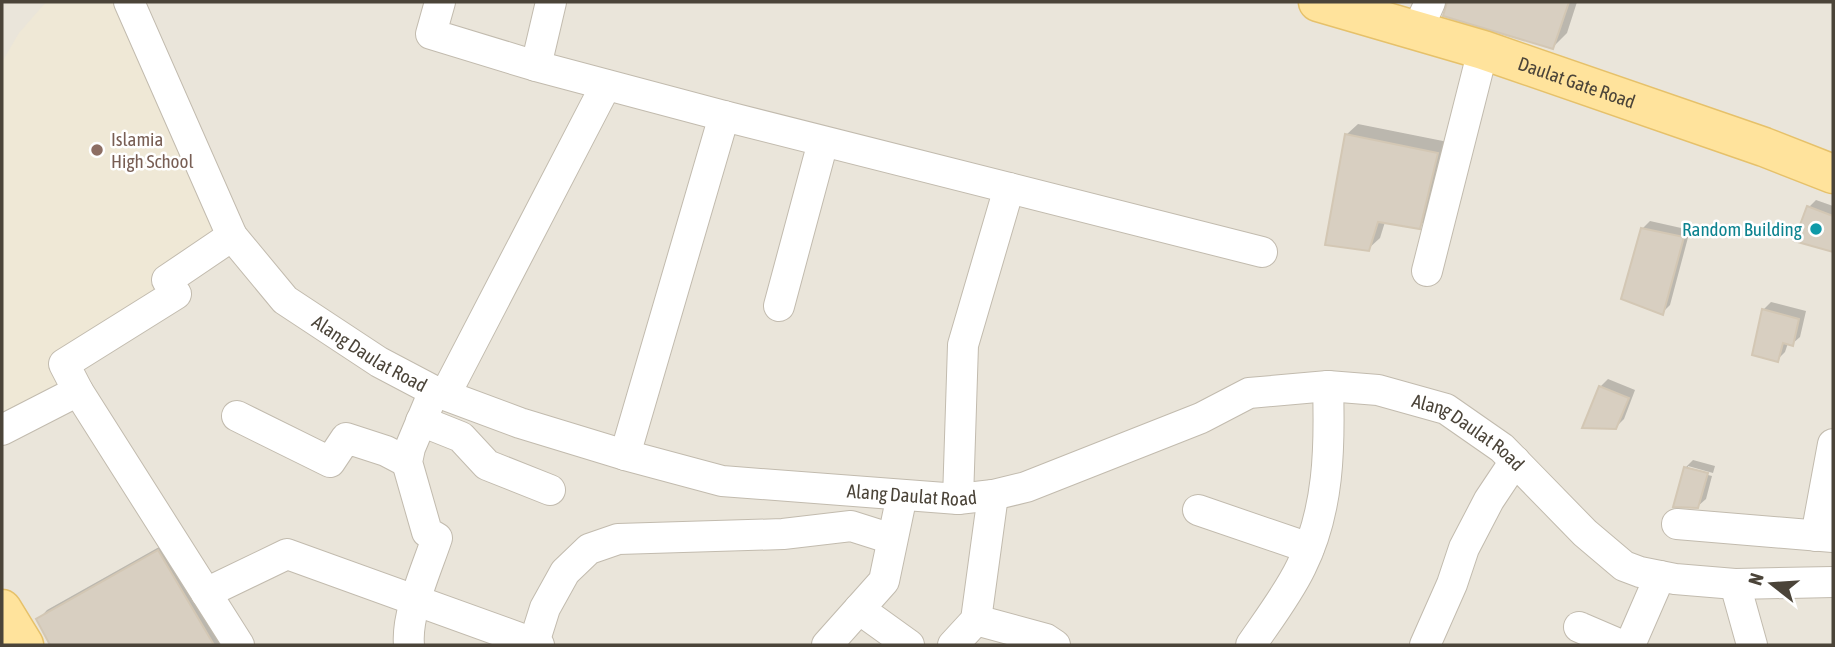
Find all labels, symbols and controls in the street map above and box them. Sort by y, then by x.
street label: Daulat Gate Road [1515,52,1638,113]
place label: Islamia High School [111,128,194,172]
marker: Islamia High School [89,142,105,158]
place label: Random Building [1682,218,1803,240]
marker: Random Building [1808,221,1824,237]
street label: Alang Daulat Road [308,310,431,396]
street label: Alang Daulat Road [1410,389,1529,475]
street label: Alang Daulat Road [846,480,978,510]
north arrow [1737,549,1807,619]
text: N [1744,570,1768,588]

